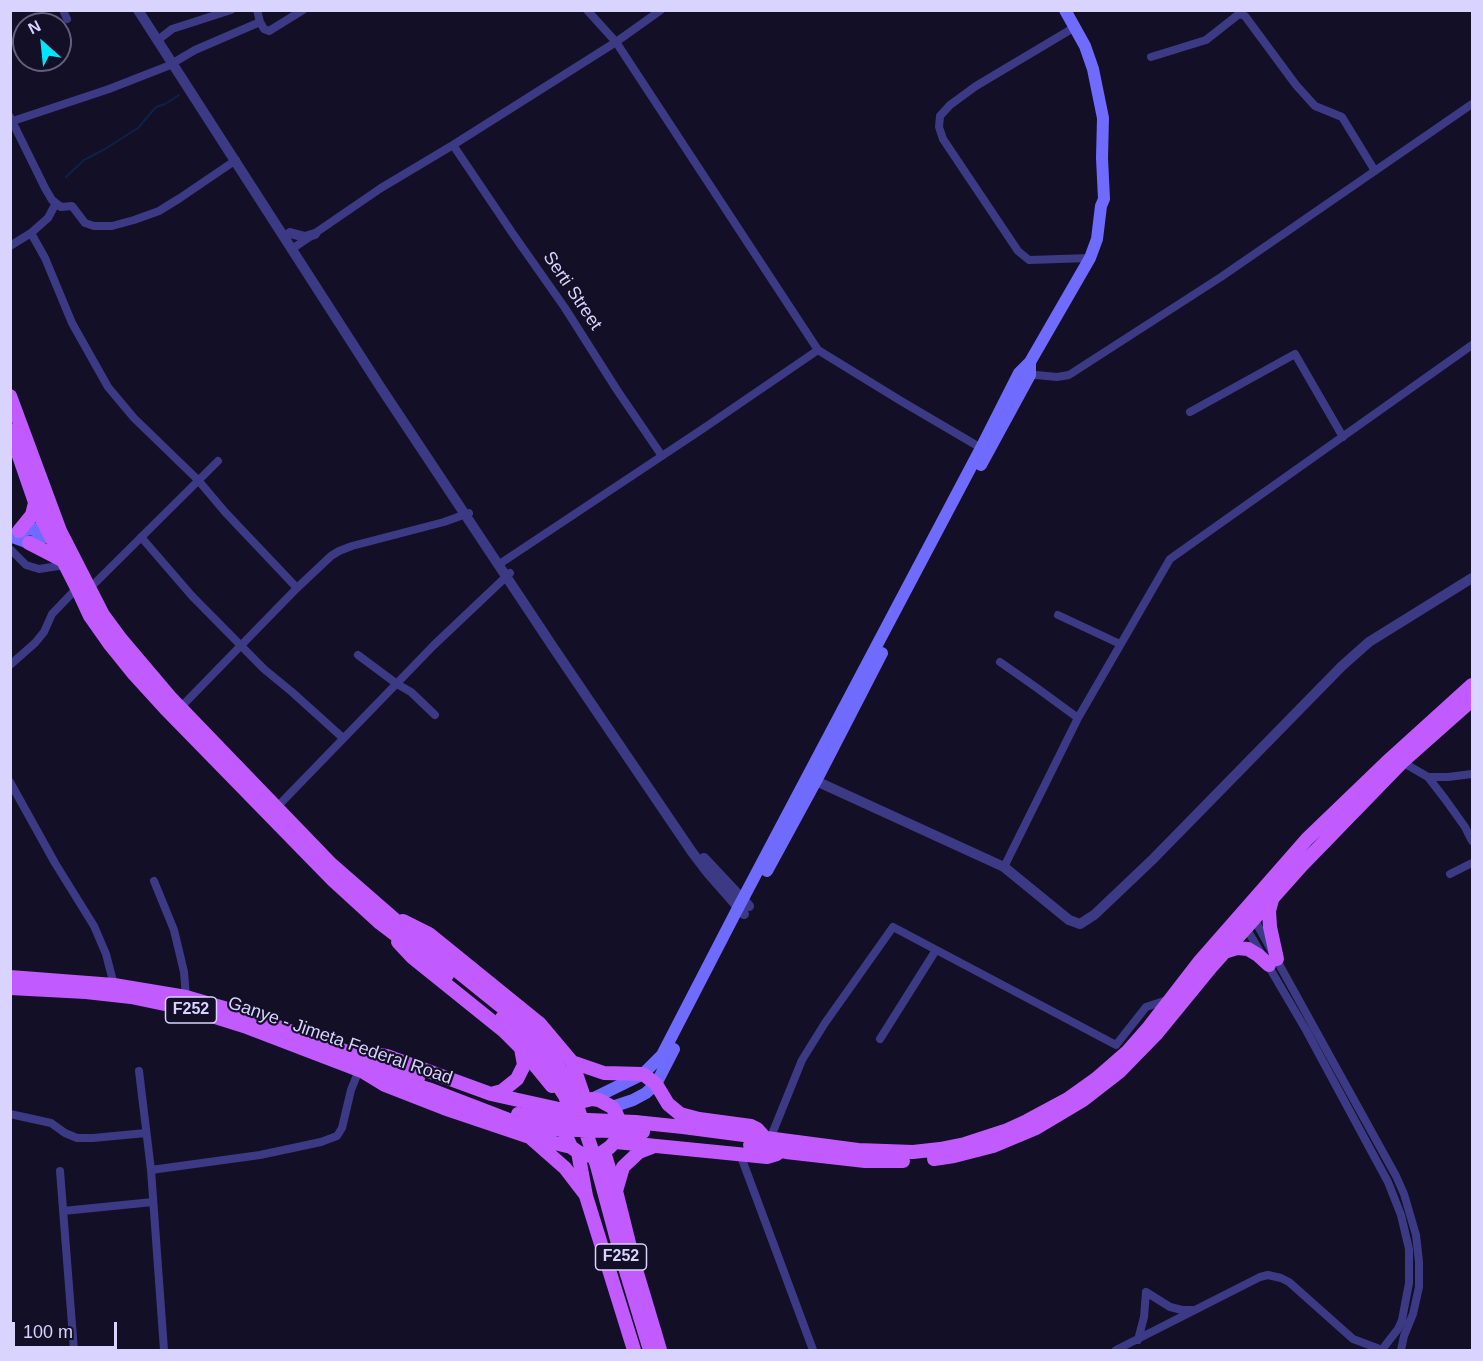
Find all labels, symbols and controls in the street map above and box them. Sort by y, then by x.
north arrow [12,12,72,72]
text: N [25,17,44,37]
street label: Serti Street [538,248,606,334]
street label: Ganye - Jimeta Federal Road [225,992,455,1090]
road number: F252 [166,997,216,1023]
road number: F252 [596,1244,646,1270]
scale bar [15,1310,120,1348]
text: 100 m [23,1322,73,1342]

